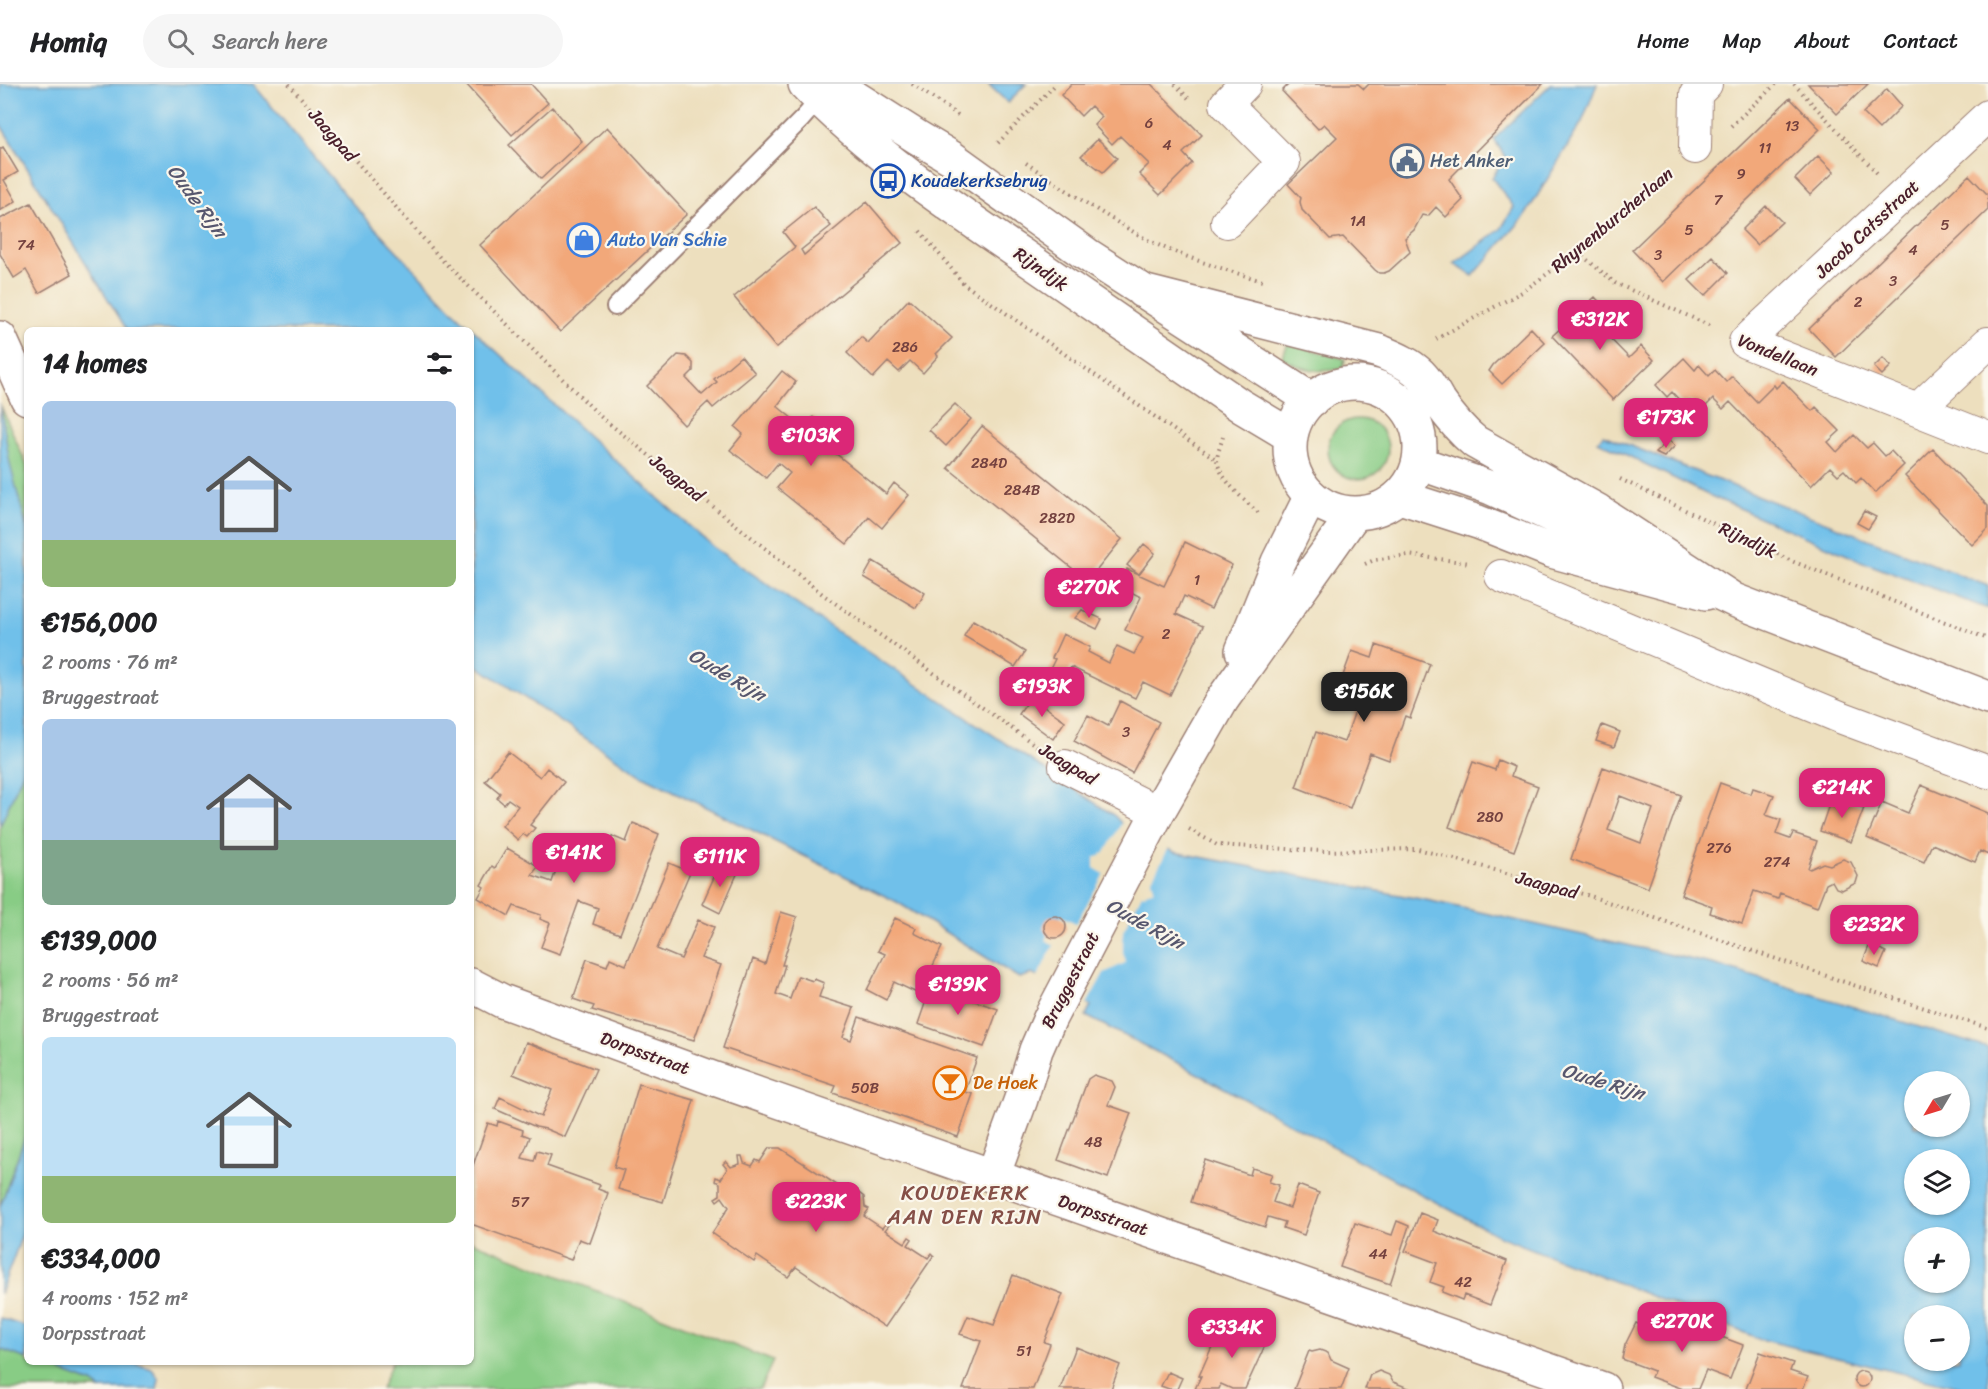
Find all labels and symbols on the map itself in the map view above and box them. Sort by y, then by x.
street label: Jaagpad [299,100,367,171]
house number: 6 [1145,110,1153,136]
house number: 13 [1785,113,1799,139]
house number: 4 [1162,132,1172,158]
house number: 11 [1759,135,1771,161]
public building icon: Het Anker [1389,143,1425,179]
place label: Het Anker [1430,145,1514,177]
water label: Oude Rijn [158,156,237,247]
street label: Rhynenburcherlaan [1543,159,1681,281]
house number: 9 [1736,161,1746,187]
bus stop icon: Koudekerksebrug [870,163,906,199]
place label: Koudekerksebrug [911,165,1048,197]
street label: Jacob Catsstraat [1806,171,1927,287]
house number: 7 [1714,187,1724,213]
house number: 1A [1350,208,1366,234]
house number: 5 [1940,212,1950,238]
house number: 5 [1684,217,1694,243]
shop icon: Auto Van Schie [566,222,602,258]
place label: Auto Van Schie [606,224,727,256]
house number: 74 [17,232,35,258]
house number: 4 [1908,237,1918,263]
street label: Rijndijk [1007,238,1076,300]
house number: 3 [1654,242,1662,268]
house number: 3 [1889,268,1897,294]
house number: 2 [1854,289,1863,315]
pin: €312K [1558,300,1642,351]
street label: Vondellaan [1733,324,1824,386]
house number: 286 [892,334,918,360]
pin: €173K [1624,398,1708,449]
pin: €103K [769,416,853,467]
street label: Jaagpad [641,445,713,511]
house number: 284D [971,450,1007,476]
house number: 284B [1004,477,1041,503]
house number: 282D [1039,505,1075,531]
street label: Rijndijk [1713,513,1783,568]
house number: 1 [1194,567,1200,593]
pin: €270K [1047,568,1131,619]
house number: 2 [1162,621,1171,647]
water label: Oude Rijn [682,638,774,713]
pin: €193K [1000,667,1084,718]
pin: €156K [1322,672,1406,723]
house number: 3 [1122,719,1130,745]
street label: Jaagpad [1032,733,1105,795]
pin: €214K [1800,768,1884,819]
house number: 280 [1476,804,1504,830]
pin: €141K [532,833,616,884]
house number: 276 [1706,835,1732,861]
pin: €111K [678,837,762,888]
house number: 274 [1764,849,1790,875]
street label: Jaagpad [1511,861,1583,909]
water label: Oude Rijn [1099,888,1192,961]
pin: €232K [1832,905,1916,956]
street label: Bruggestraat [1032,926,1108,1034]
pin: €139K [916,965,1000,1016]
street label: Dorpsstraat [596,1022,695,1084]
water label: Oude Rijn [1557,1053,1651,1112]
bar icon: De Hoek [932,1065,968,1101]
place label: De Hoek [973,1067,1038,1099]
north arrow [1904,1071,1970,1137]
house number: 50B [851,1075,880,1101]
house number: 48 [1084,1129,1102,1155]
district label: KOUDEKERK AAN DEN RIJN [886,1174,1043,1236]
pin: €223K [774,1182,858,1233]
street label: Dorpsstraat [1054,1185,1153,1245]
house number: 57 [511,1189,530,1215]
house number: 44 [1369,1241,1387,1267]
house number: 42 [1454,1269,1472,1295]
pin: €270K [1640,1302,1724,1353]
pin: €334K [1190,1308,1274,1359]
house number: 51 [1016,1338,1032,1364]

